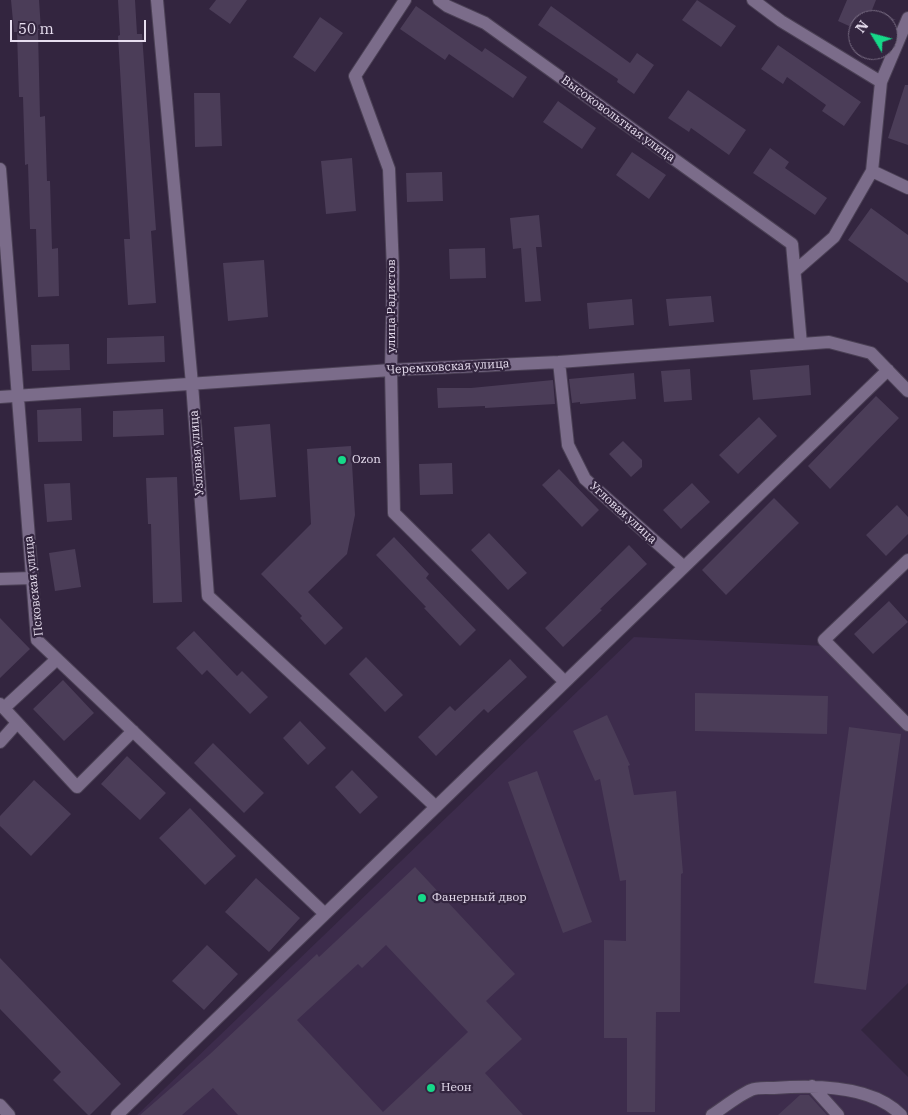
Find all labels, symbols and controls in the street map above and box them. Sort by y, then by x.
scale bar [12,10,149,42]
north arrow [848,10,898,60]
text: N [851,17,872,36]
text: 50 m [18,19,54,38]
street label: Высоковольтная улица [558,73,678,165]
street label: улица Радистов [385,259,399,353]
street label: Черемховская улица [386,357,510,377]
street label: Узловая улица [187,410,207,496]
place label: Ozon [352,453,381,467]
marker: Ozon [336,454,348,466]
street label: Угловая улица [587,479,659,547]
street label: Псковская улица [22,535,46,637]
place label: Фанерный двор [432,891,527,905]
marker: Фанерный двор [416,892,428,904]
place label: Неон [441,1081,472,1095]
marker: Неон [425,1082,437,1094]

